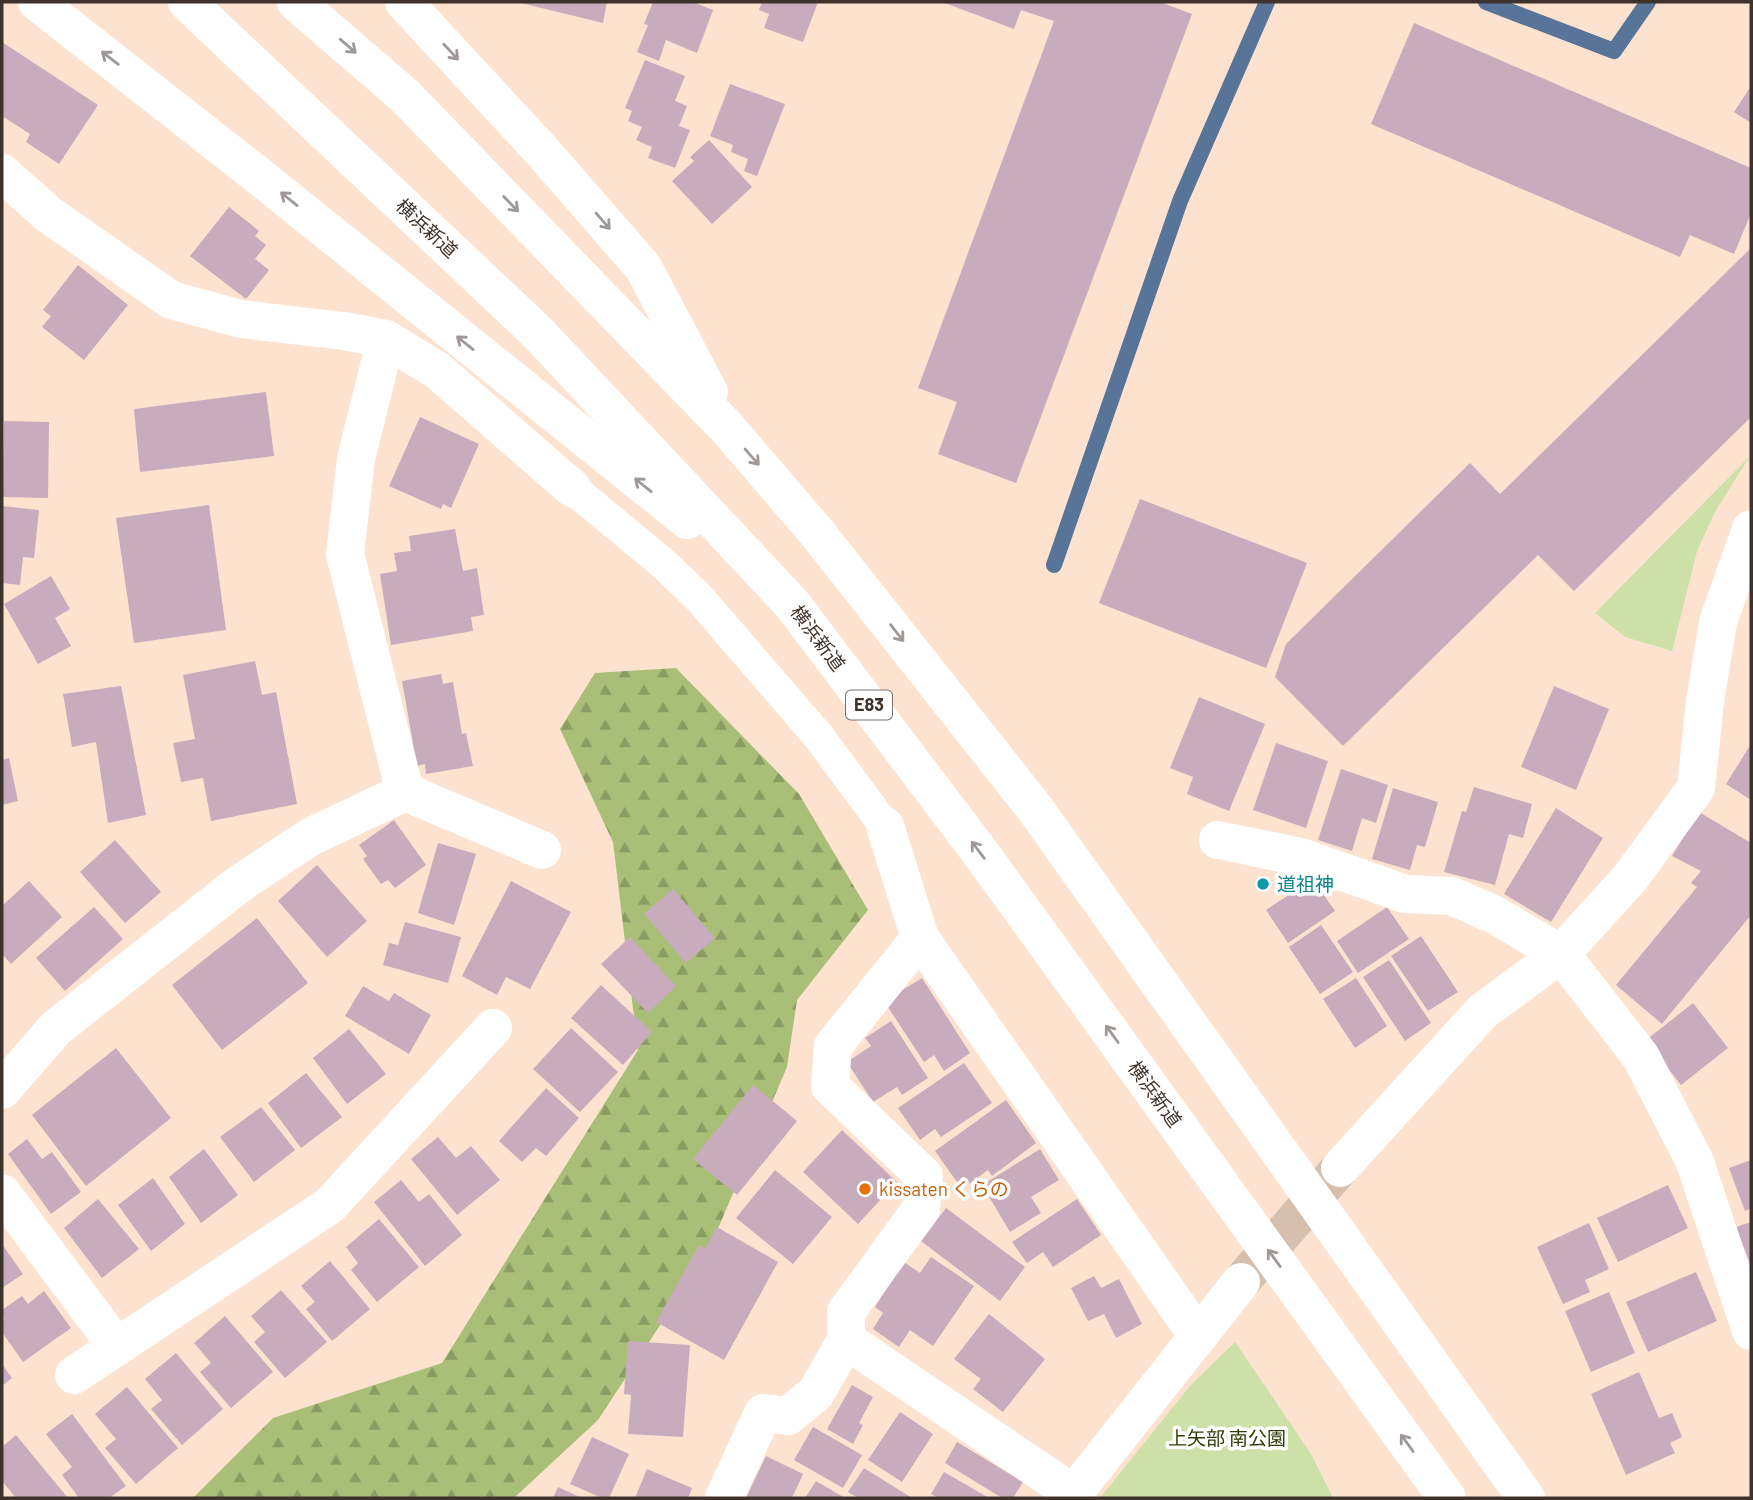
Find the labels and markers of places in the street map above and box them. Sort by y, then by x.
place label: 道祖神 [1277,872,1334,895]
marker: 道祖神 [1255,876,1271,892]
place label: kissaten くらの [879,1177,1009,1200]
marker: kissaten くらの [857,1181,873,1197]

